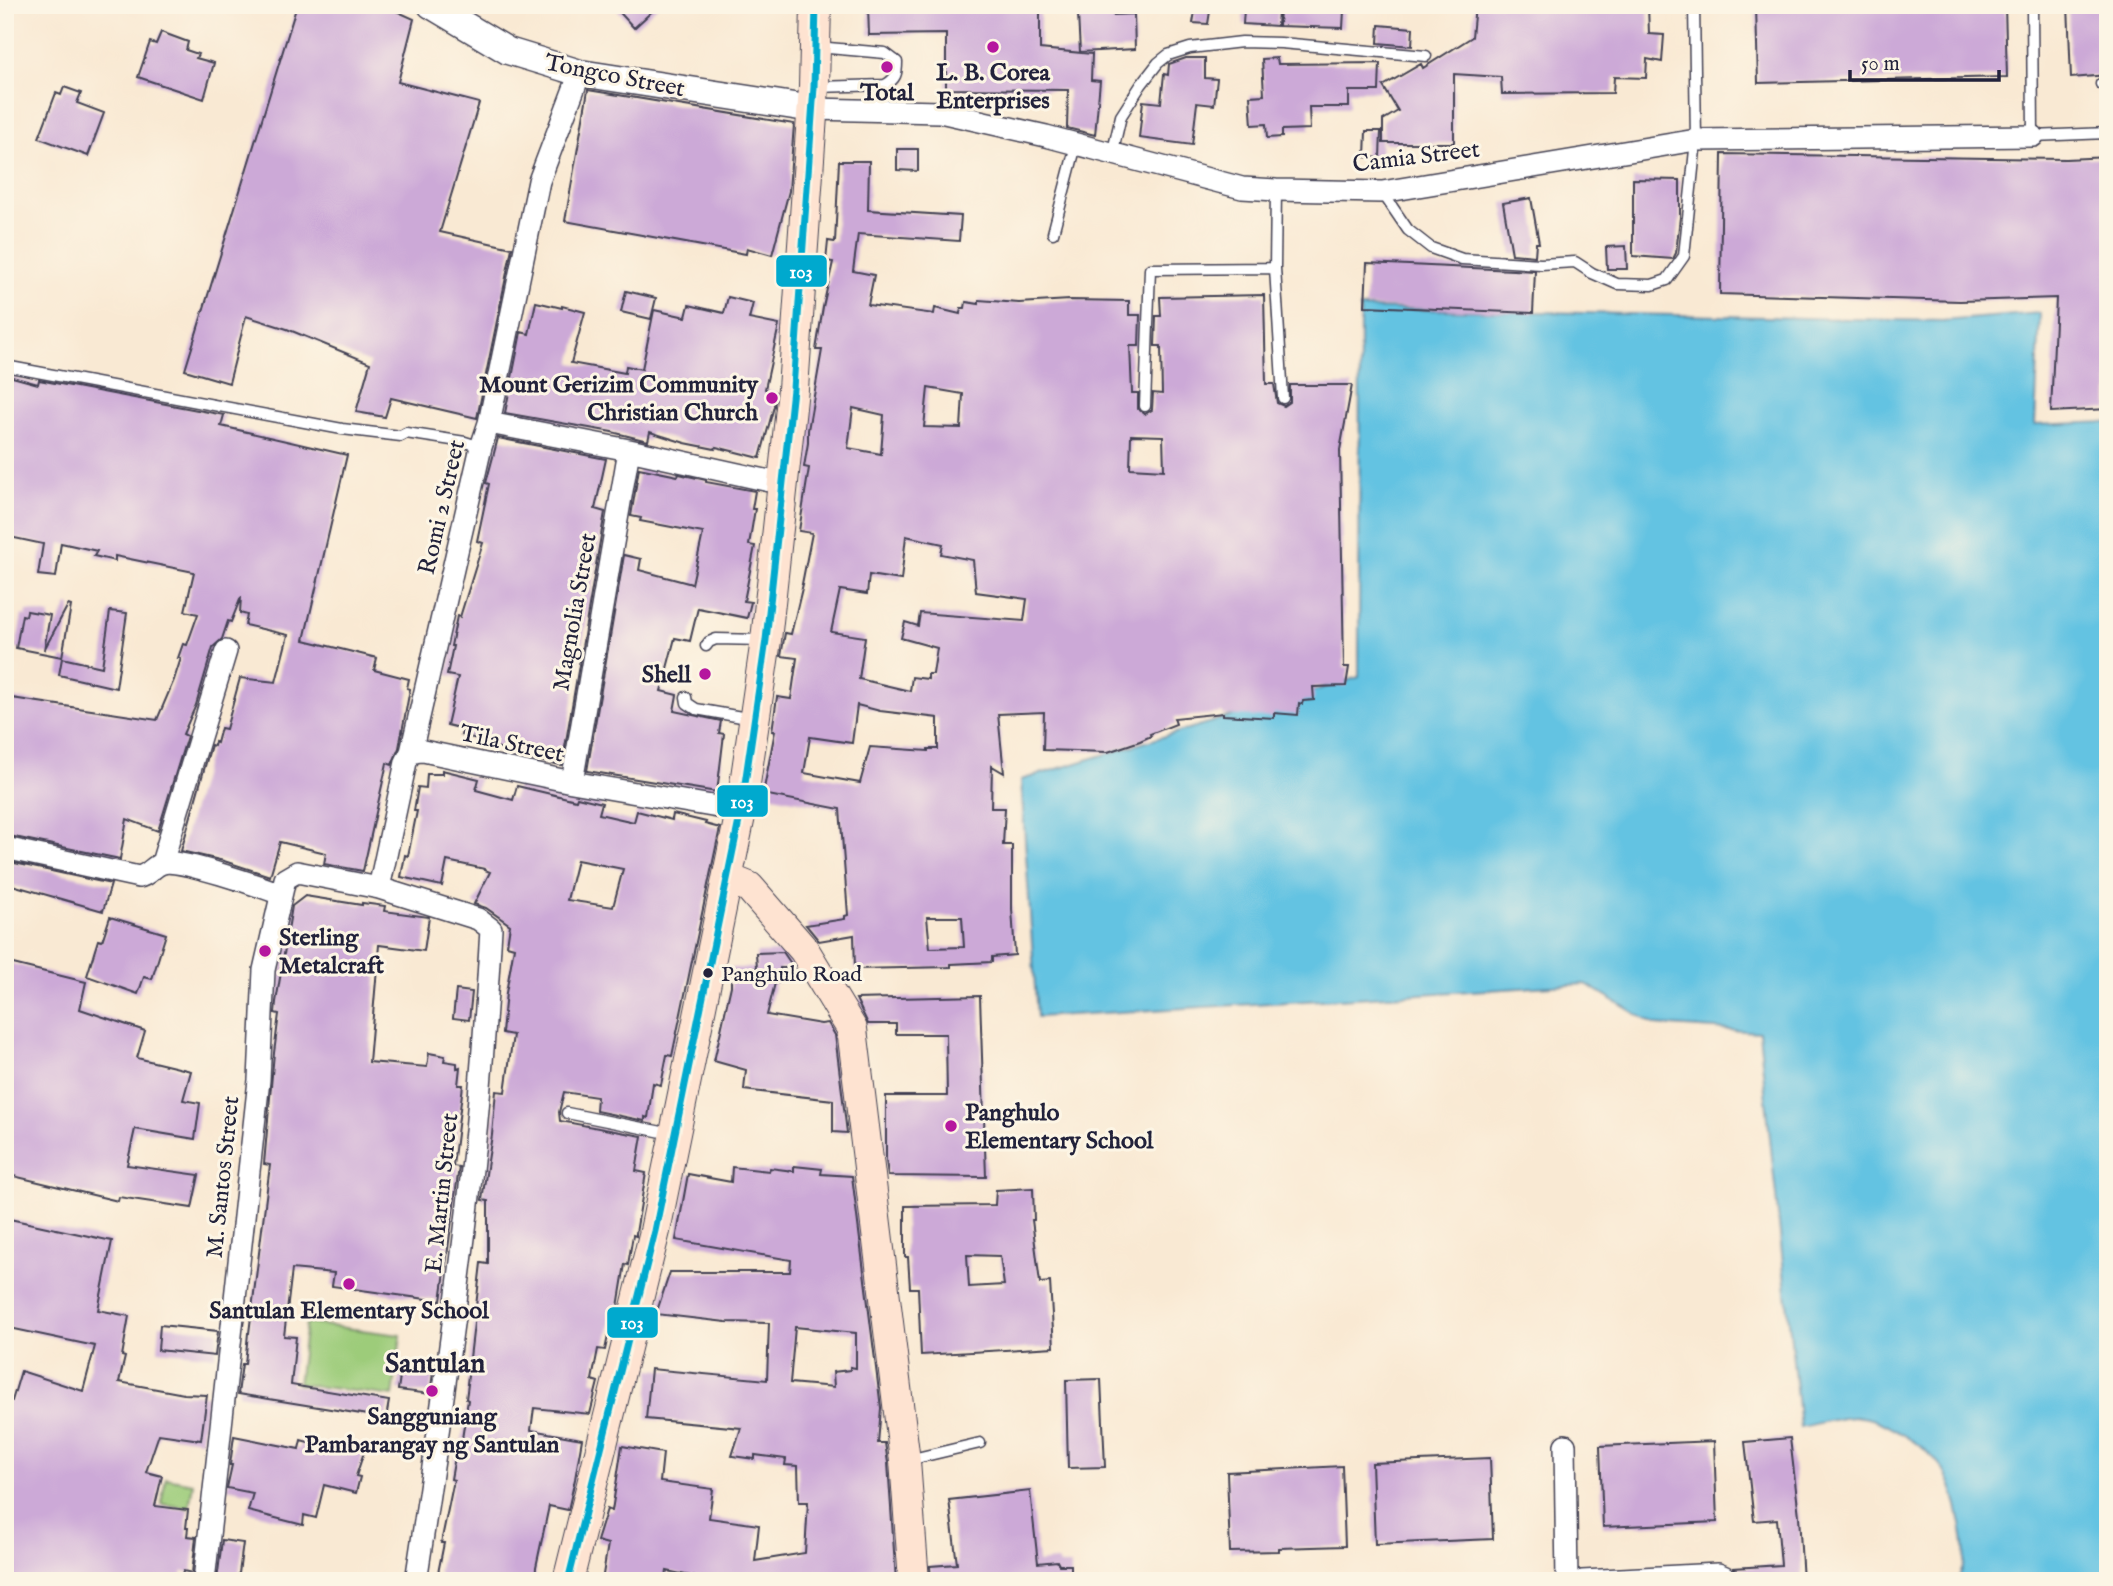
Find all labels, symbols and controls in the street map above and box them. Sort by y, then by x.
scale bar [1850,38,1999,82]
marker: L. B. Corea Enterprises [985,39,1001,55]
street label: Tongco Street [542,48,687,105]
text: 50 m [1861,51,1900,78]
place label: L. B. Corea Enterprises [936,58,1051,117]
marker: Total [879,59,895,75]
place label: Total [859,78,914,109]
street label: Camia Street [1351,134,1481,181]
line badge: 103 [775,254,828,288]
text: 103 [789,261,813,285]
place label: Mount Gerizim Community Christian Church [479,370,759,429]
marker: Mount Gerizim Community Christian Church [764,390,780,406]
street label: Romi 2 Street [412,437,473,578]
street label: Magnolia Street [546,531,605,694]
place label: Shell [642,660,691,691]
marker: Shell [697,666,713,682]
street label: Tila Street [457,718,567,771]
line badge: 103 [716,784,769,818]
text: 103 [730,791,754,815]
place label: Sterling Metalcraft [279,923,385,982]
marker: Sterling Metalcraft [257,943,273,959]
place label: Panghulo Road [721,961,862,989]
marker: Panghulo Road [701,966,715,980]
street label: M. Santos Street [200,1095,247,1260]
place label: Panghulo Elementary School [965,1098,1154,1157]
street label: E. Martin Street [419,1111,466,1275]
marker: Panghulo Elementary School [943,1118,959,1134]
marker: Santulan Elementary School [341,1276,357,1292]
place label: Santulan Elementary School [209,1296,489,1327]
line badge: 103 [606,1306,659,1339]
text: 103 [620,1312,644,1336]
district label: Santulan [385,1347,485,1382]
marker: Sangguniang Pambarangay ng Santulan [424,1383,440,1399]
place label: Sangguniang Pambarangay ng Santulan [305,1402,560,1461]

